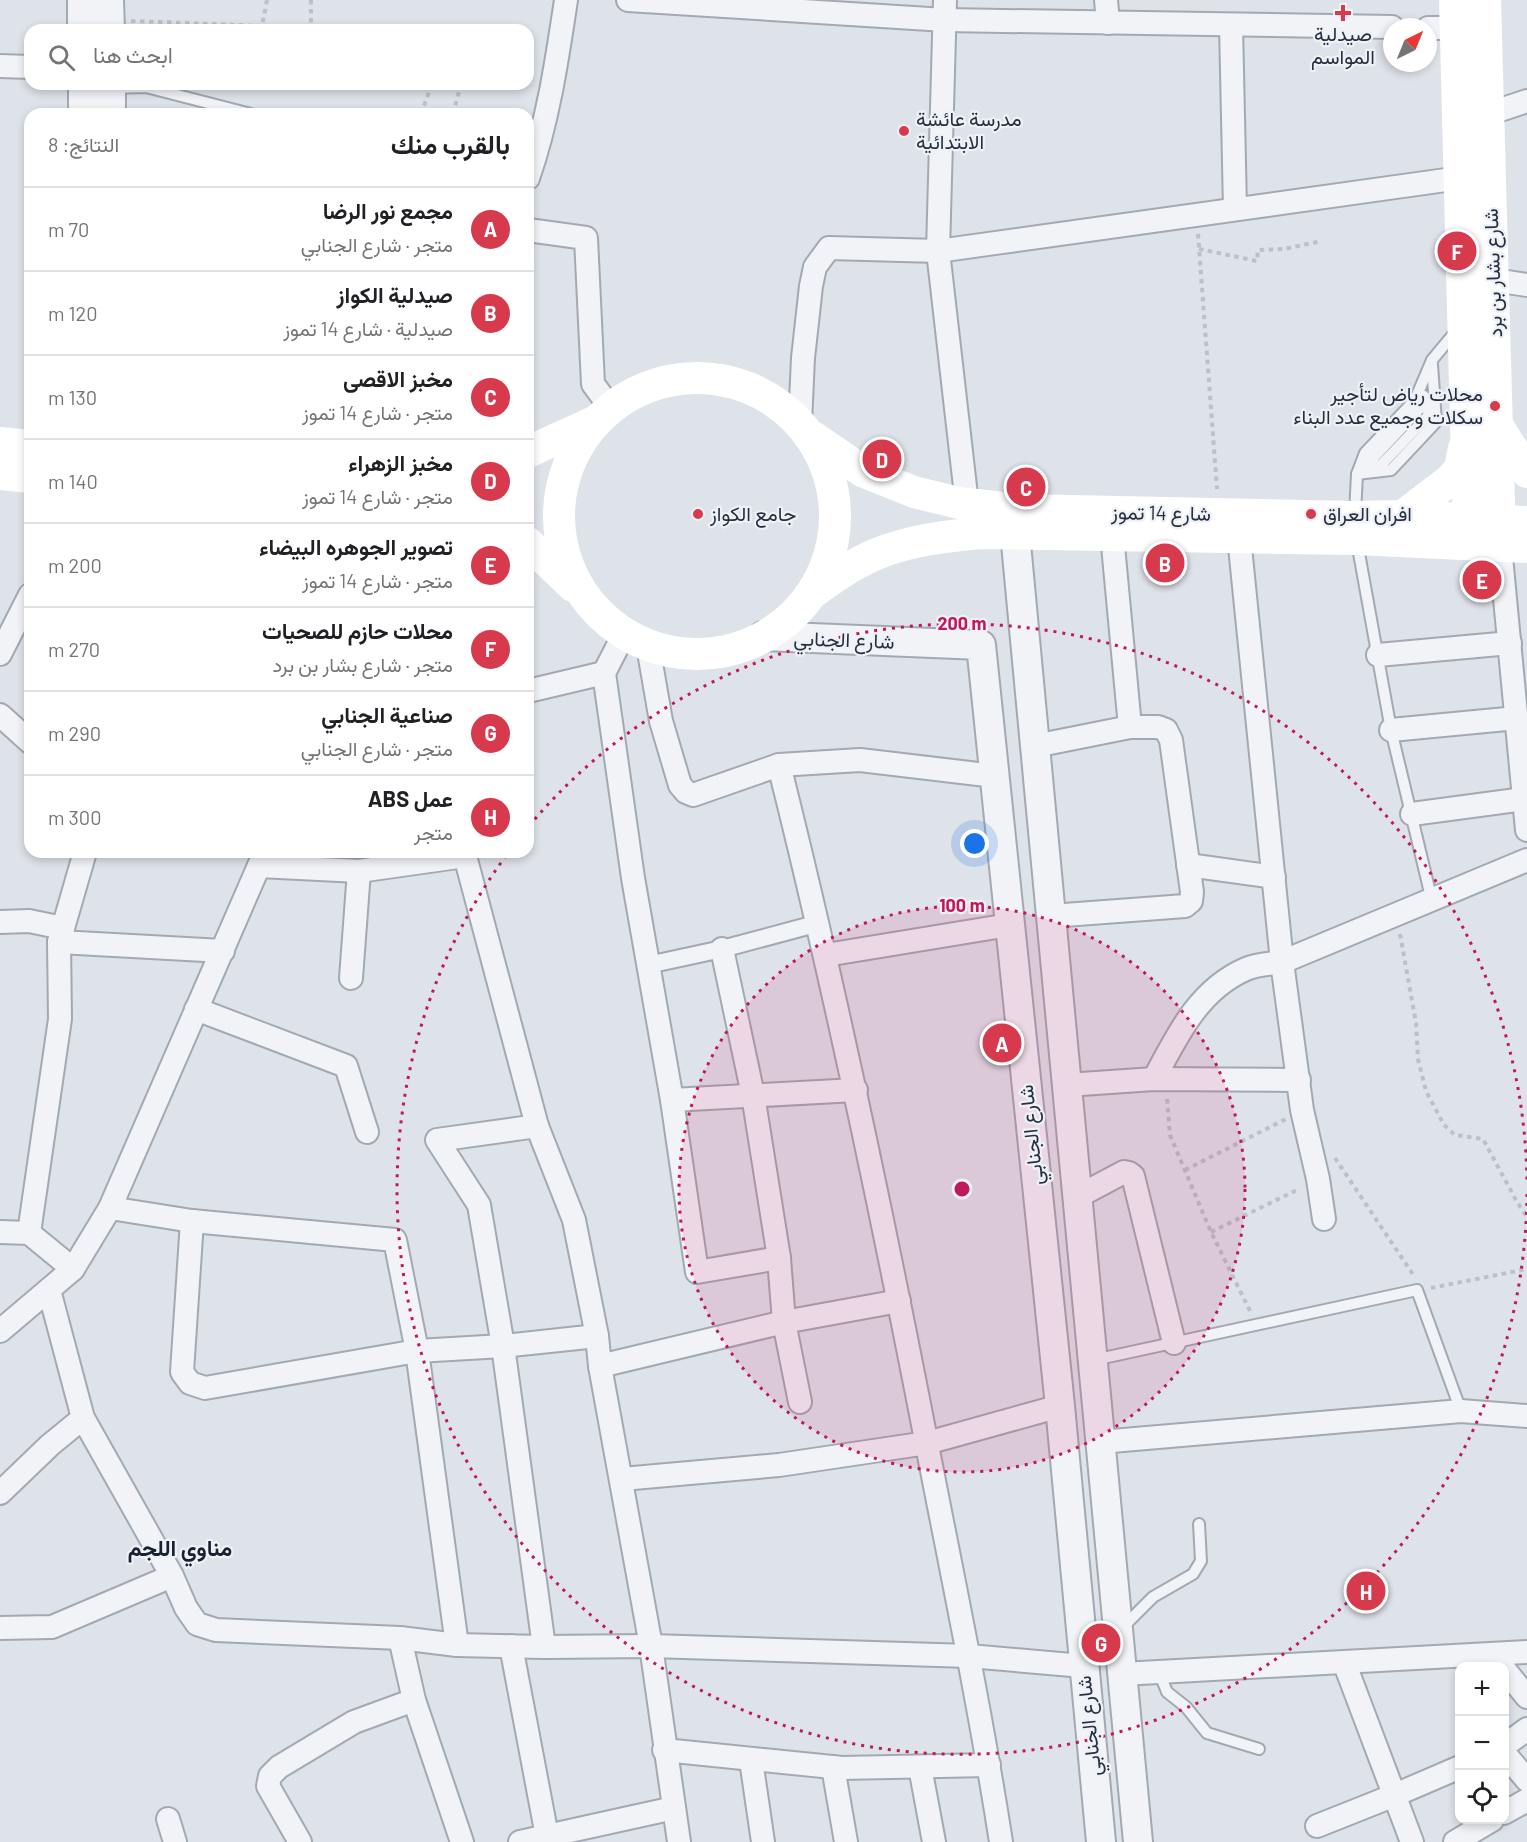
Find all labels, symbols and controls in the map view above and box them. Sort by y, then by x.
marker: صيدلية المواسم [1336,6,1350,20]
north arrow [1383,18,1437,72]
place label: صيدلية المواسم [1311,21,1375,70]
search box [24,24,534,90]
icon: search [45,41,78,74]
text: ابحث هنا [93,41,173,67]
place label: مدرسة عائشة الابتدائية [916,106,1022,154]
marker: مدرسة عائشة الابتدائية [897,124,911,138]
text: بالقرب منك [391,128,510,159]
text: النتائج: 8 [48,132,119,156]
text: مجمع نور الرضا [323,197,453,223]
street label: شارع بشار بن برد [1478,208,1509,338]
text: 70 m [48,217,89,241]
text: A [484,217,497,241]
pin: F [1438,228,1476,274]
text: متجر · شارع الجنابي [301,232,453,256]
text: صيدلية الكواز [337,281,453,307]
text: 120 m [48,301,98,325]
text: B [484,301,497,325]
text: صيدلية · شارع 14 تموز [283,316,453,340]
text: مخبز الاقصى [343,365,453,391]
place label: محلات رياض لتأجير سكلات وجميع عدد البناء [1293,381,1483,431]
text: 130 m [48,385,97,409]
text: C [484,385,497,409]
marker: محلات رياض لتأجير سكلات وجميع عدد البناء [1488,399,1502,413]
text: متجر · شارع 14 تموز [302,400,453,424]
pin: D [862,436,902,482]
text: مخبز الزهراء [348,449,453,475]
pin: C [1006,464,1046,510]
text: 140 m [48,469,98,493]
text: D [484,469,497,493]
text: متجر · شارع 14 تموز [302,484,453,508]
street label: شارع 14 تموز [1110,499,1211,528]
place label: جامع الكواز [709,501,796,528]
place label: افران العراق [1323,501,1412,527]
marker: جامع الكواز [691,507,705,521]
marker: افران العراق [1304,507,1318,521]
text: تصوير الجوهره البيضاء [259,533,453,559]
pin: B [1146,540,1184,586]
text: 200 m [48,553,102,577]
text: E [485,553,496,577]
pin: E [1462,558,1502,602]
text: متجر · شارع 14 تموز [302,568,453,592]
text: 200 m [937,612,987,634]
text: محلات حازم للصحيات [262,617,453,643]
street label: شارع الجنابي [793,625,895,659]
text: 270 m [48,637,100,661]
text: F [485,637,496,661]
text: متجر · شارع بشار بن برد [273,652,453,676]
text: صناعية الجنابي [321,701,453,727]
text: 290 m [48,721,101,745]
text: G [484,721,497,745]
text: متجر · شارع الجنابي [301,736,453,760]
text: عمل ABS [368,785,453,811]
text: 300 m [48,805,101,829]
text: H [484,805,497,829]
text: متجر [414,820,453,844]
your location [960,829,989,858]
text: 100 m [939,894,985,916]
pin: A [982,1020,1022,1066]
street label: شارع الجنابي [1013,1083,1053,1187]
centre of rings [952,1179,972,1199]
district label: مناوي اللجم [128,1534,232,1567]
pin: H [1346,1568,1386,1614]
pin: G [1082,1620,1120,1666]
map controls [1455,1662,1509,1824]
button: + [1455,1662,1509,1716]
street label: شارع الجنابي [1071,1674,1111,1778]
button: − [1455,1716,1509,1770]
button: locate [1455,1770,1509,1824]

